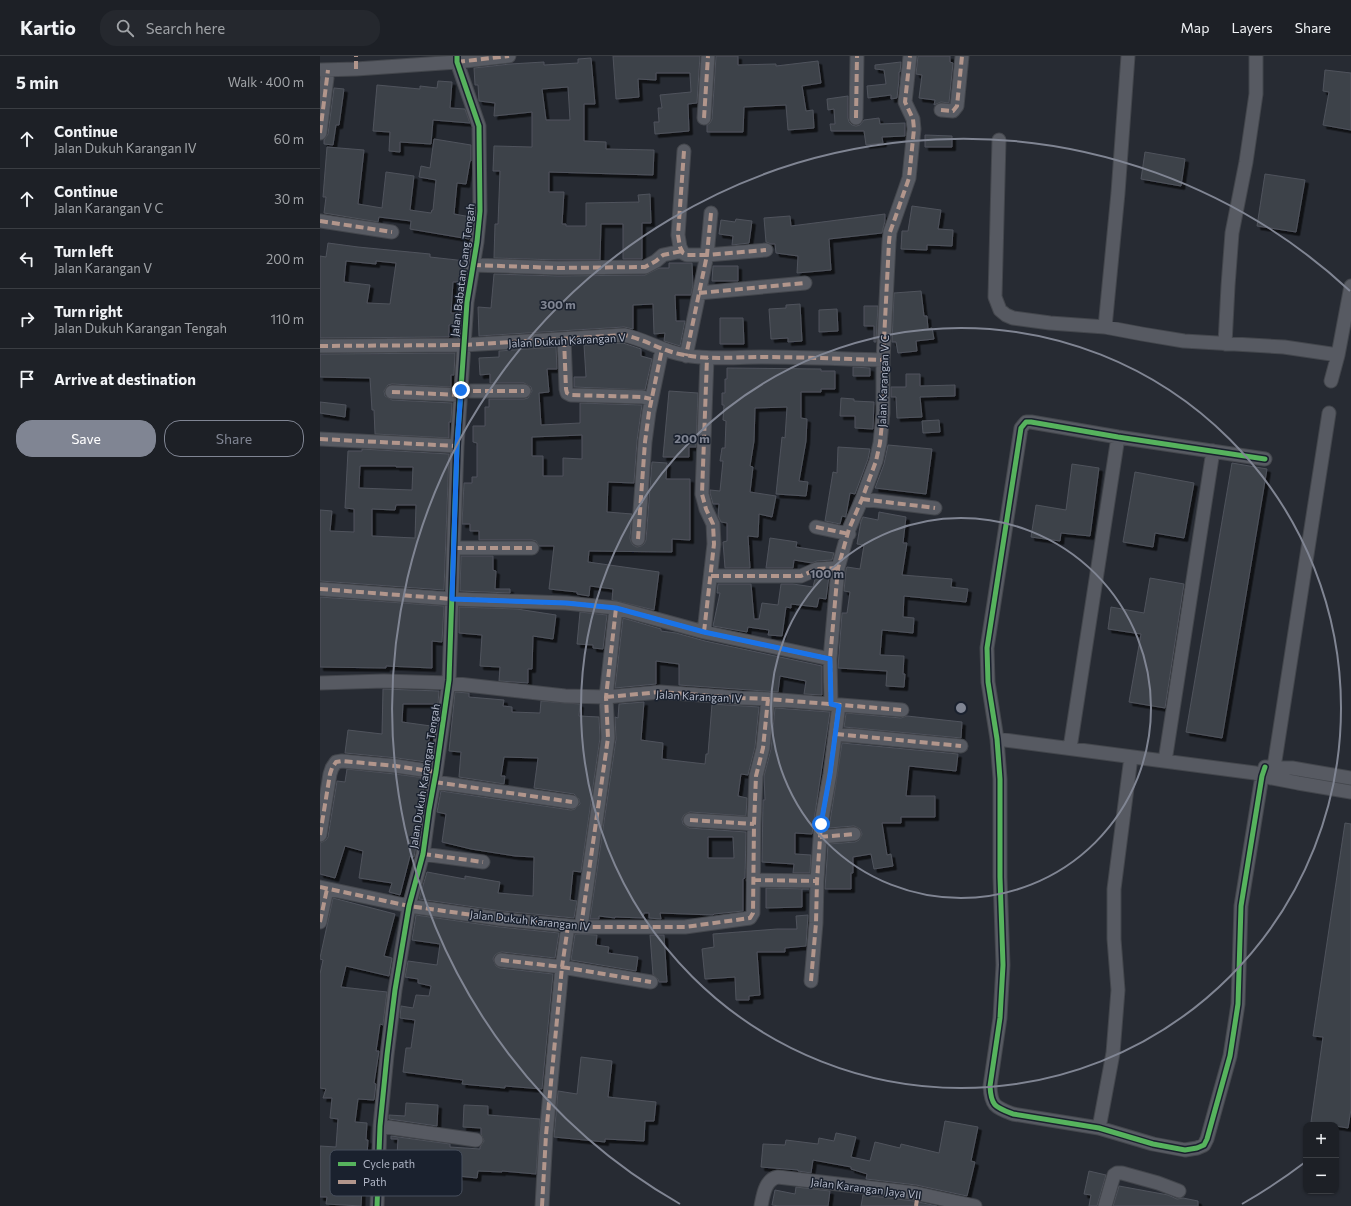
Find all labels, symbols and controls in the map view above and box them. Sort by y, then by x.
search box [100,10,380,46]
text: Kartio [20,16,76,39]
icon: search [114,17,136,39]
text: Search here [146,19,225,37]
text: Map [1181,19,1209,36]
text: Layers [1231,19,1273,36]
text: Share [1295,19,1331,36]
text: 5 min [16,72,59,93]
text: Walk · 400 m [228,74,304,90]
text: Continue [54,122,118,140]
icon: ahead [16,128,38,150]
text: 60 m [274,131,304,147]
text: Jalan Dukuh Karangan IV [54,140,197,156]
text: Continue [54,182,118,200]
icon: ahead [16,188,38,210]
text: 30 m [274,191,304,207]
text: Jalan Karangan V C [54,200,163,216]
street label: Jalan Babatan Gang Tengah [447,203,478,337]
text: Turn left [54,242,113,260]
icon: left [16,248,38,270]
text: 200 m [266,251,304,267]
text: Jalan Karangan V [54,260,152,276]
text: 300 m [540,297,576,311]
text: Turn right [54,302,123,320]
icon: right [16,308,38,330]
text: 110 m [271,311,304,327]
text: Jalan Dukuh Karangan Tengah [54,320,227,336]
street label: Jalan Dukuh Karangan V [508,330,627,351]
street label: Jalan Karangan V C [875,334,892,428]
icon: arrive [16,368,38,390]
text: Arrive at destination [54,370,196,388]
route end [452,381,470,399]
button: Save [16,420,156,457]
button: Share [164,420,304,457]
text: 200 m [674,431,710,445]
text: 100 m [810,566,844,580]
street label: Jalan Karangan IV [656,687,743,706]
centre of rings [954,701,968,715]
street label: Jalan Dukuh Karangan Tengah [406,703,443,849]
route start [812,815,830,833]
street label: Jalan Dukuh Karangan IV [469,907,591,934]
map controls [1303,1122,1339,1194]
button: + [1303,1122,1339,1158]
legend [330,1150,462,1196]
text: Cycle path [363,1157,415,1170]
button: − [1303,1158,1339,1194]
text: Path [363,1175,386,1188]
street label: Jalan Karangan Jaya VII [810,1175,922,1202]

